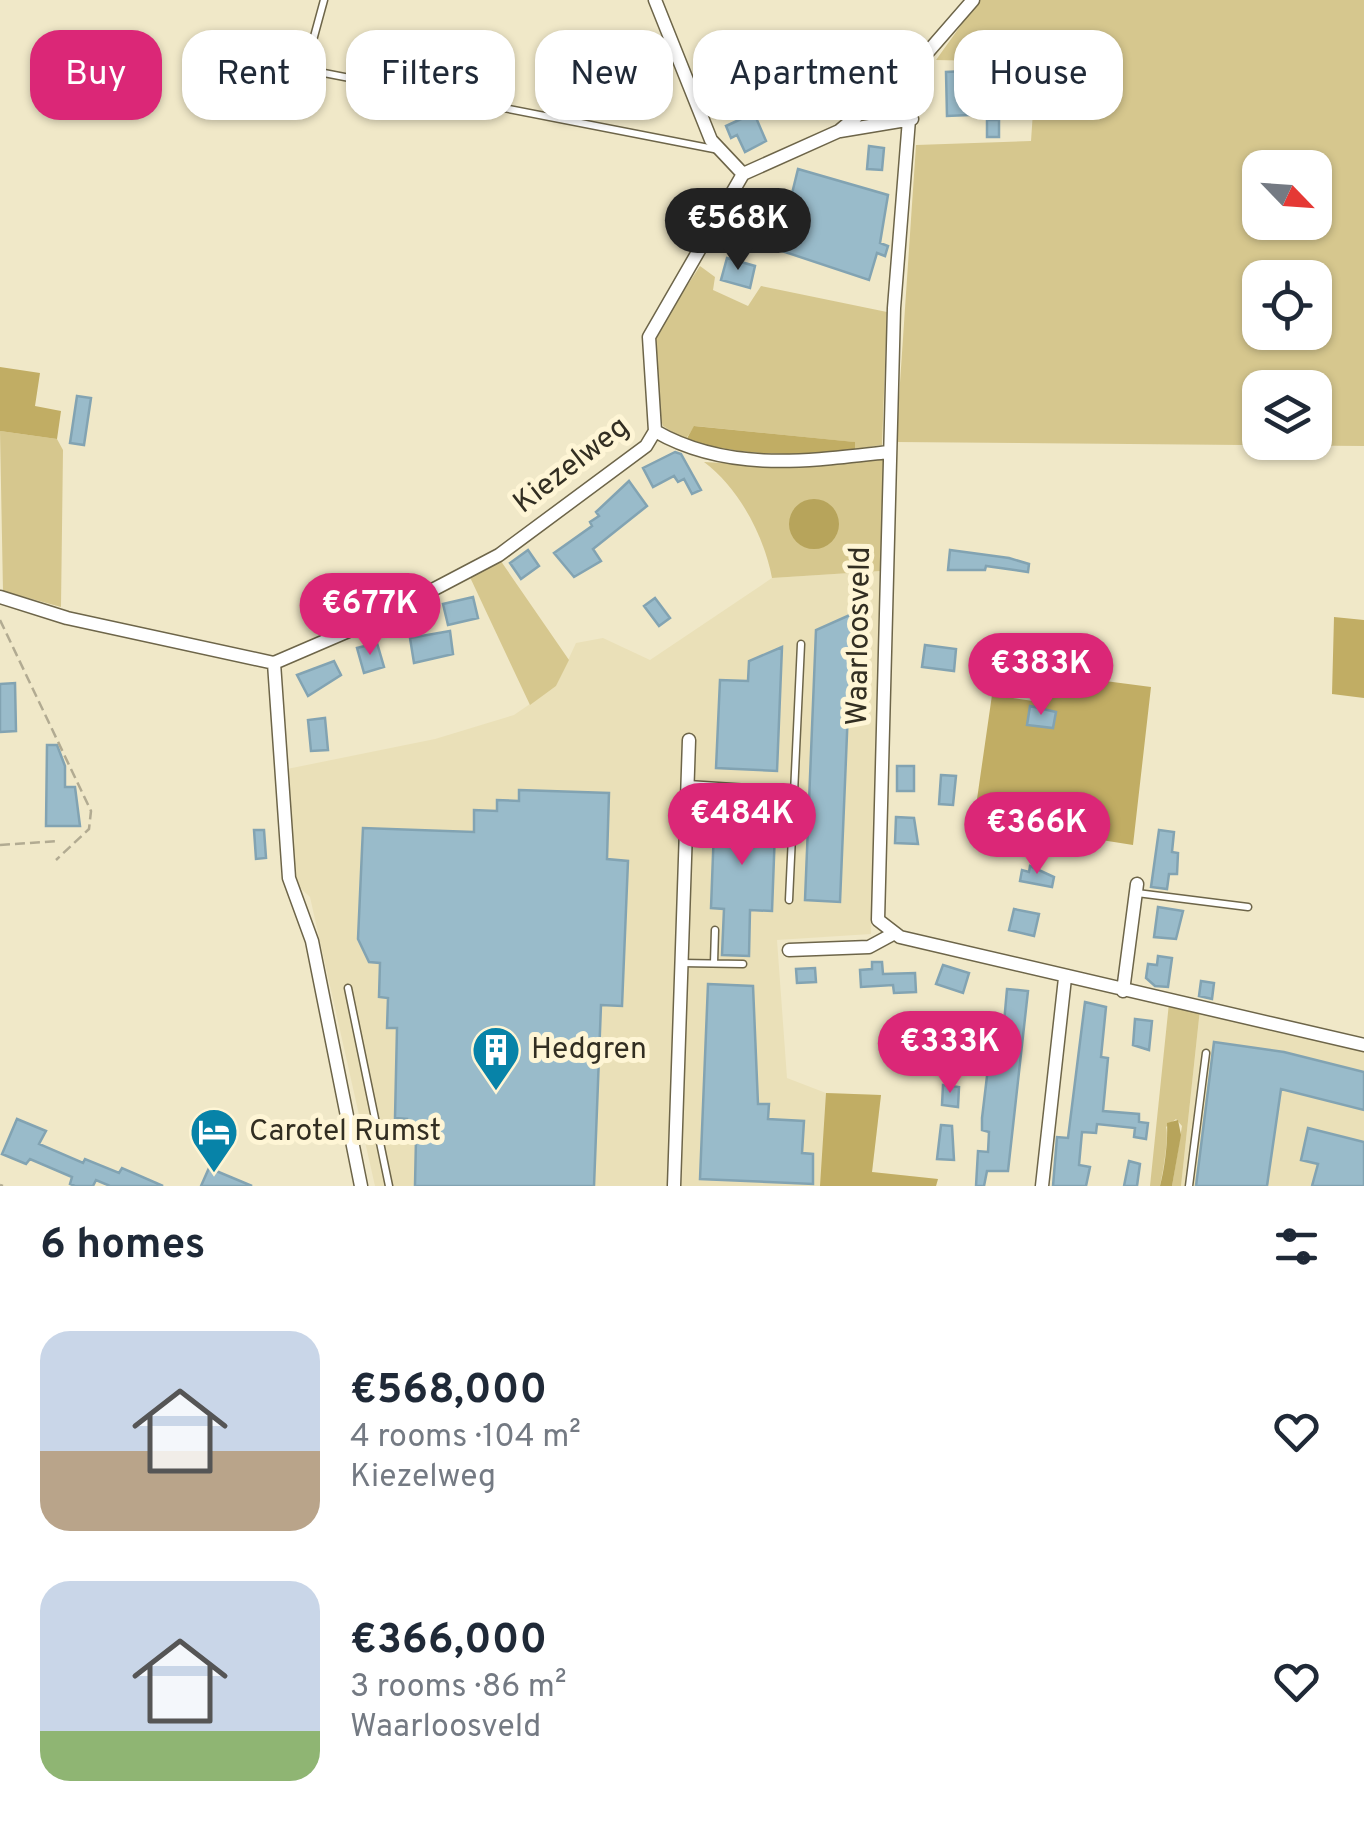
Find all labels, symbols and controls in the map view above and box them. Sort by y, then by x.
chip: Buy [30,30,162,120]
chip: Rent [182,30,326,120]
chip: Filters [346,30,515,120]
chip: New [535,30,673,120]
chip: Apartment [693,30,934,120]
chip: House [954,30,1123,120]
north arrow [1242,150,1332,240]
map controls [1242,150,1332,460]
pin: €568K [668,188,808,273]
text: €568K [687,200,789,240]
button: locate [1242,260,1332,350]
button: layers [1242,370,1332,460]
street label: Kiezelweg [507,409,637,523]
street label: Waarloosveld [840,546,880,726]
pin: €677K [300,573,440,658]
text: €677K [322,585,418,625]
pin: €383K [971,633,1111,718]
text: €383K [990,645,1092,685]
pin: €484K [672,783,812,868]
pin: €366K [967,792,1107,877]
text: €484K [690,795,794,835]
text: €366K [986,804,1088,844]
pin: €333K [880,1011,1020,1096]
text: €333K [900,1023,1000,1063]
building icon: Hedgren [470,1024,522,1092]
place label: Hedgren [531,1032,647,1069]
hotel icon: Carotel Rumst [188,1106,240,1174]
place label: Carotel Rumst [249,1114,441,1151]
icon: filters [1269,1219,1324,1274]
text: 6 homes [40,1220,205,1273]
text: €568,000 [350,1365,547,1418]
icon: home [120,1371,240,1491]
icon: heart [1269,1404,1324,1459]
text: 4 rooms · 104 m² [350,1418,581,1458]
text: Kiezelweg [350,1458,496,1498]
text: €366,000 [350,1615,547,1668]
icon: home [120,1621,240,1741]
icon: heart [1269,1654,1324,1709]
text: 3 rooms · 86 m² [350,1668,567,1708]
text: Waarloosveld [350,1708,541,1748]

